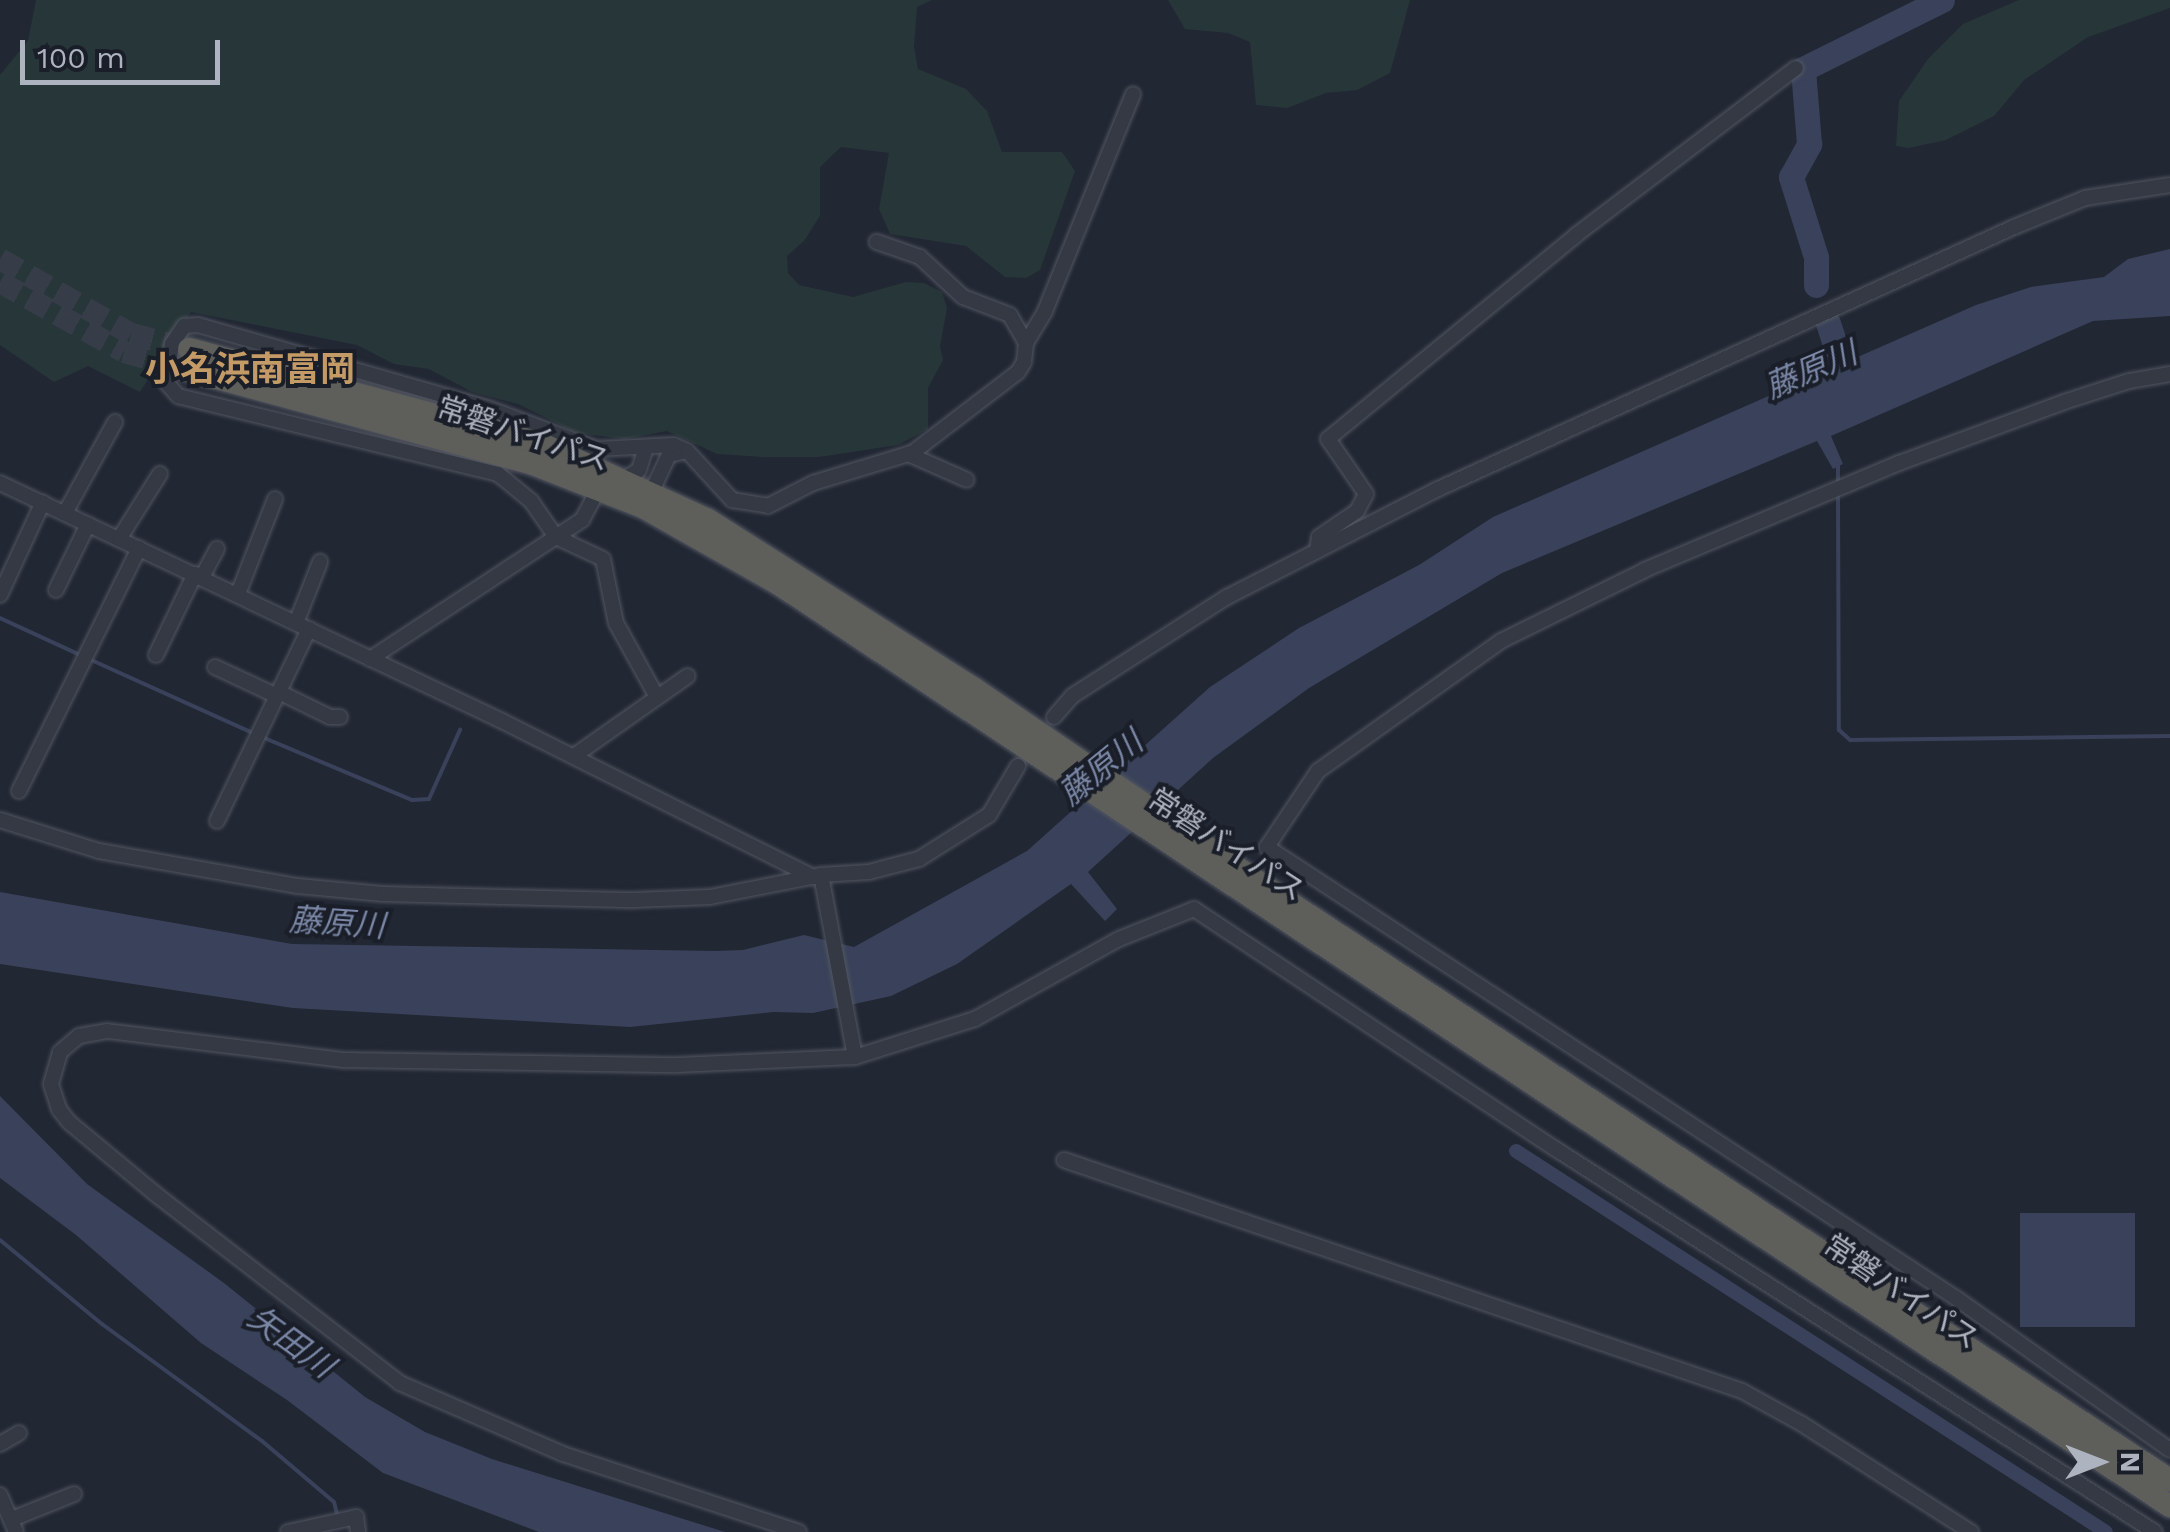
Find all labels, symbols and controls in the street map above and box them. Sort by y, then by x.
scale bar [25,20,225,82]
text: 100 m [37,40,125,75]
water label: 藤原川 [1759,334,1863,406]
district label: 小名浜南富岡 [145,348,355,390]
street label: 常磐バイパス [432,389,614,479]
water label: 藤原川 [1052,723,1150,813]
street label: 常磐バイパス [1141,781,1311,909]
water label: 藤原川 [288,900,386,946]
street label: 常磐バイパス [1816,1227,1986,1357]
water label: 矢田川 [241,1298,341,1386]
north arrow [2050,1412,2150,1512]
text: N [2114,1452,2147,1472]

